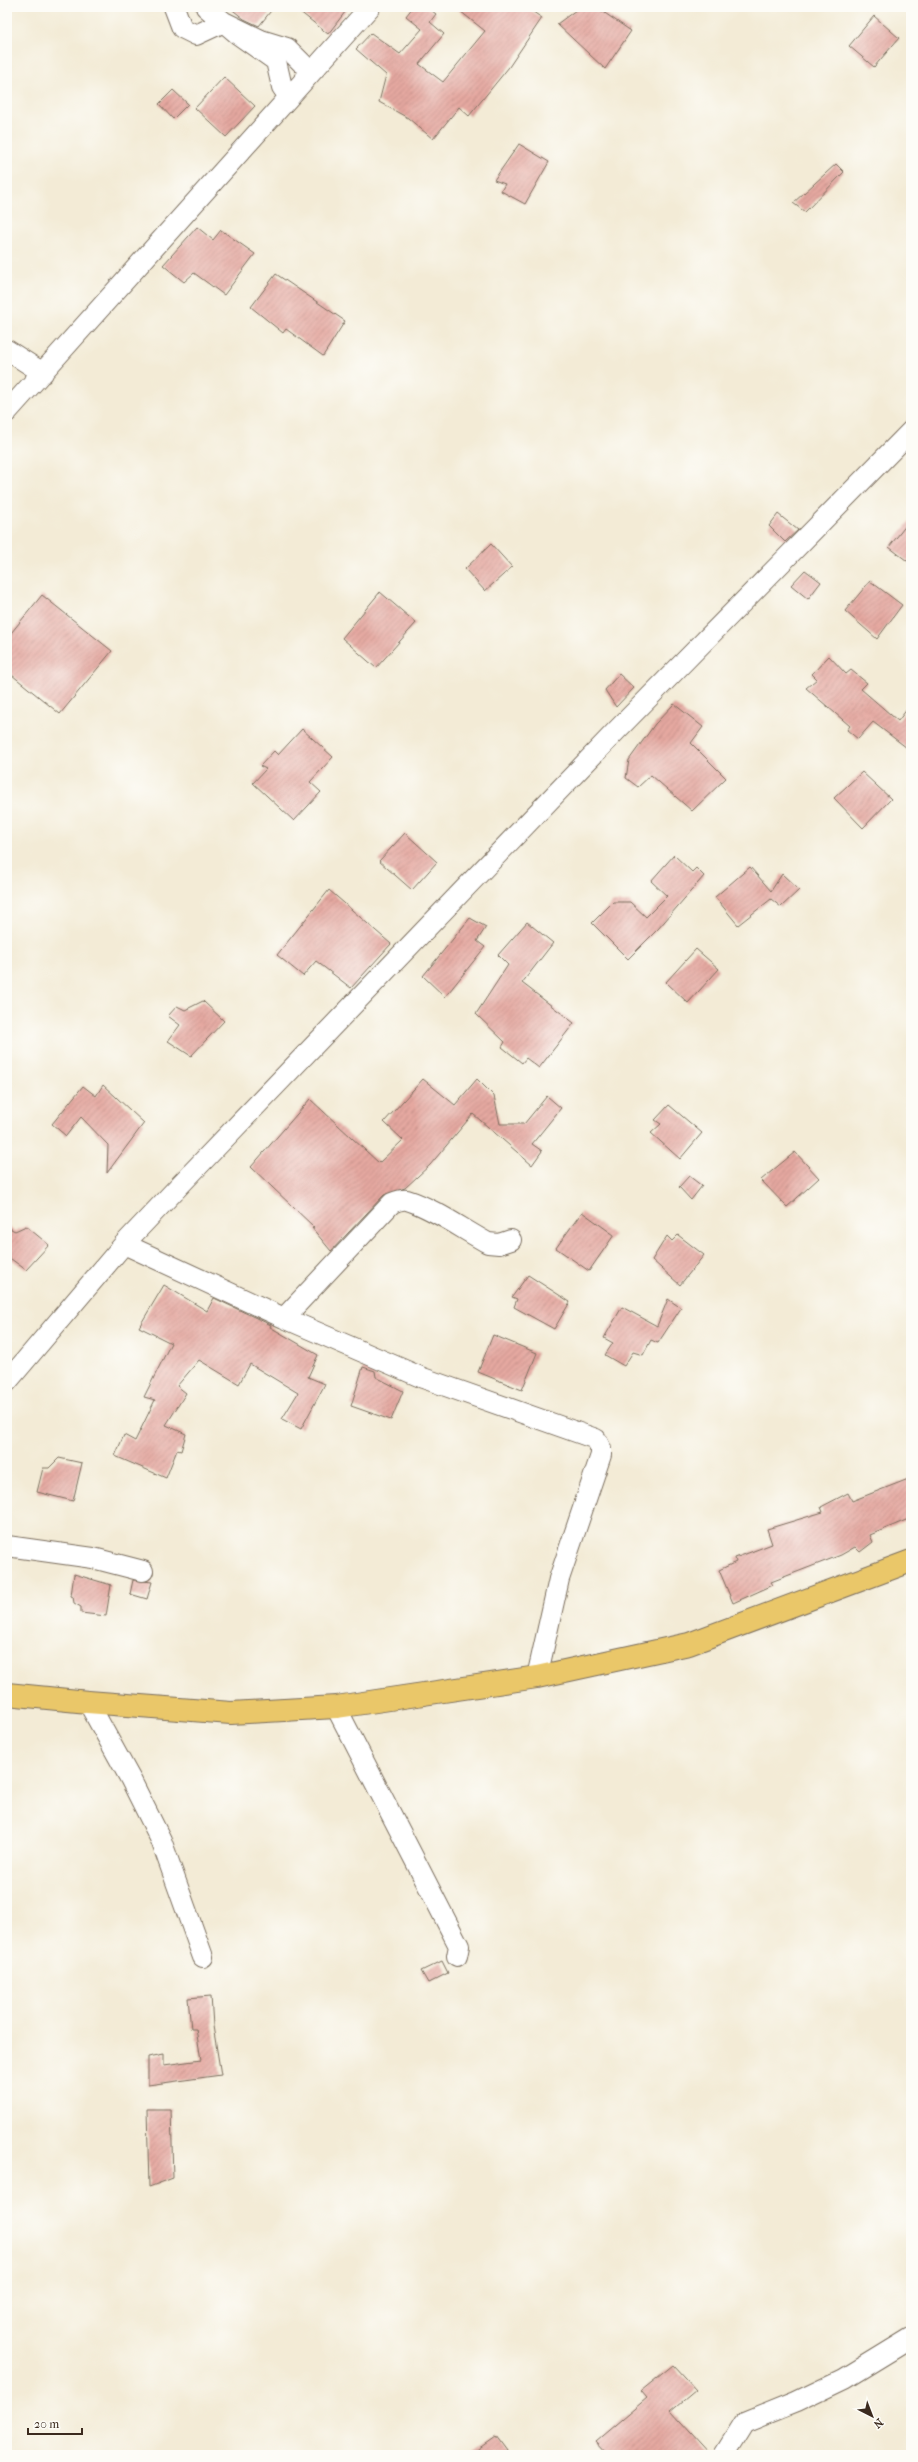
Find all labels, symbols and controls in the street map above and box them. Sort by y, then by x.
north arrow [852,2396,892,2436]
scale bar [28,2410,82,2436]
text: N [870,2415,886,2431]
text: 20 m [34,2417,59,2431]

